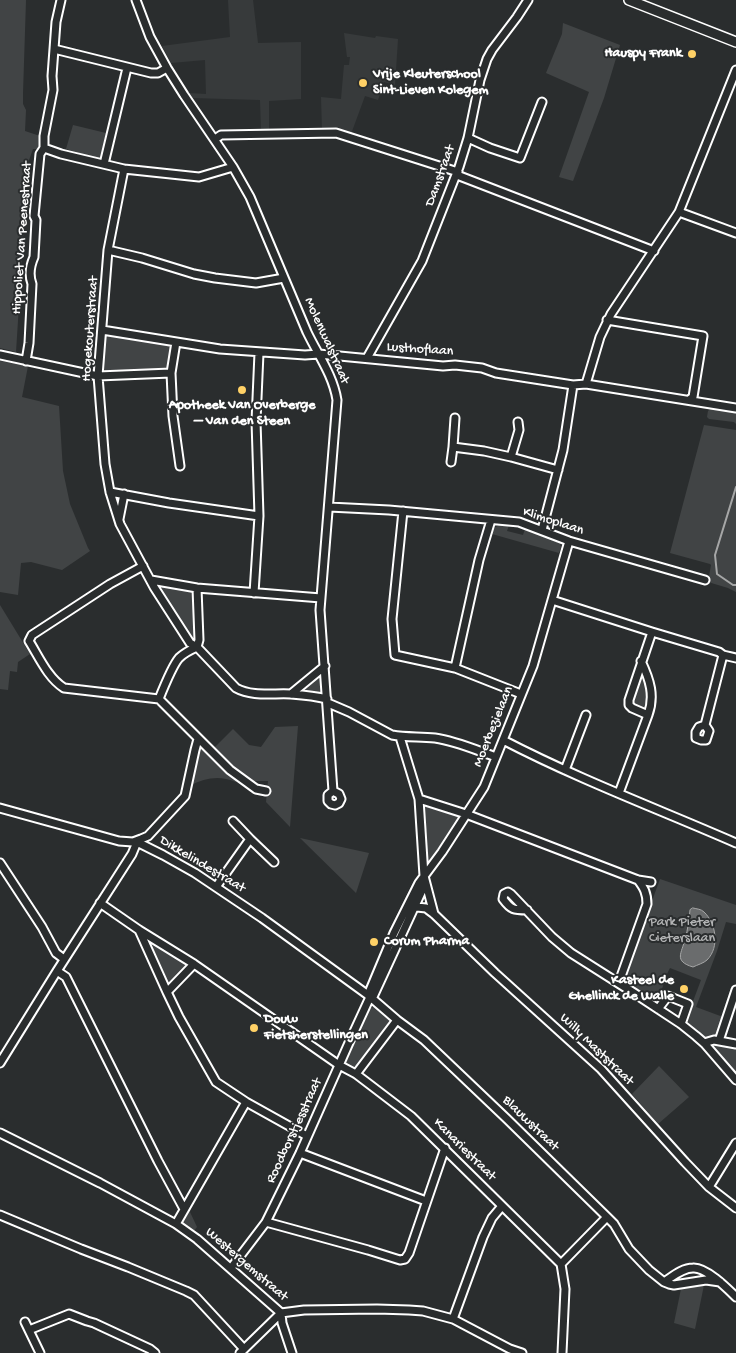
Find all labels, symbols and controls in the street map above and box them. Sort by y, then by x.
place label: Hauspy Frank [605,46,682,62]
marker: Hauspy Frank [686,48,698,60]
place label: Vrije Kleuterschool Sint-Lieven Kolegem [373,67,488,100]
marker: Vrije Kleuterschool Sint-Lieven Kolegem [357,77,369,89]
street label: Damstraat [422,143,460,209]
street label: Hippoliet Van Peenestraat [9,161,37,315]
street label: Hogekouterstraat [79,276,103,382]
street label: Molenwalstraat [299,295,353,387]
street label: Lusthoflaan [386,339,454,361]
marker: Apotheek Van Overberge – Van den Steen [236,384,248,396]
place label: Apotheek Van Overberge – Van den Steen [169,398,315,431]
street label: Klimoplaan [520,504,586,540]
street label: Moerbezielaan [470,684,518,770]
street label: Dikkelindestraat [156,833,248,897]
park label: Park Pieter Cieterslaan [649,915,715,948]
place label: Corum Pharma [384,934,469,950]
marker: Corum Pharma [368,936,380,948]
place label: Kasteel de Ghellinck de Walle [568,973,674,1006]
marker: Kasteel de Ghellinck de Walle [678,983,690,995]
street label: Willy Maststraat [555,1010,637,1090]
place label: Douw Fietsherstellingen [264,1012,368,1044]
marker: Douw Fietsherstellingen [248,1022,260,1034]
street label: Roodborstjesstraat [263,1076,327,1186]
street label: Blauwstraat [498,1093,562,1155]
street label: Kanariestraat [429,1115,499,1185]
street label: Westergemstraat [201,1224,291,1306]

